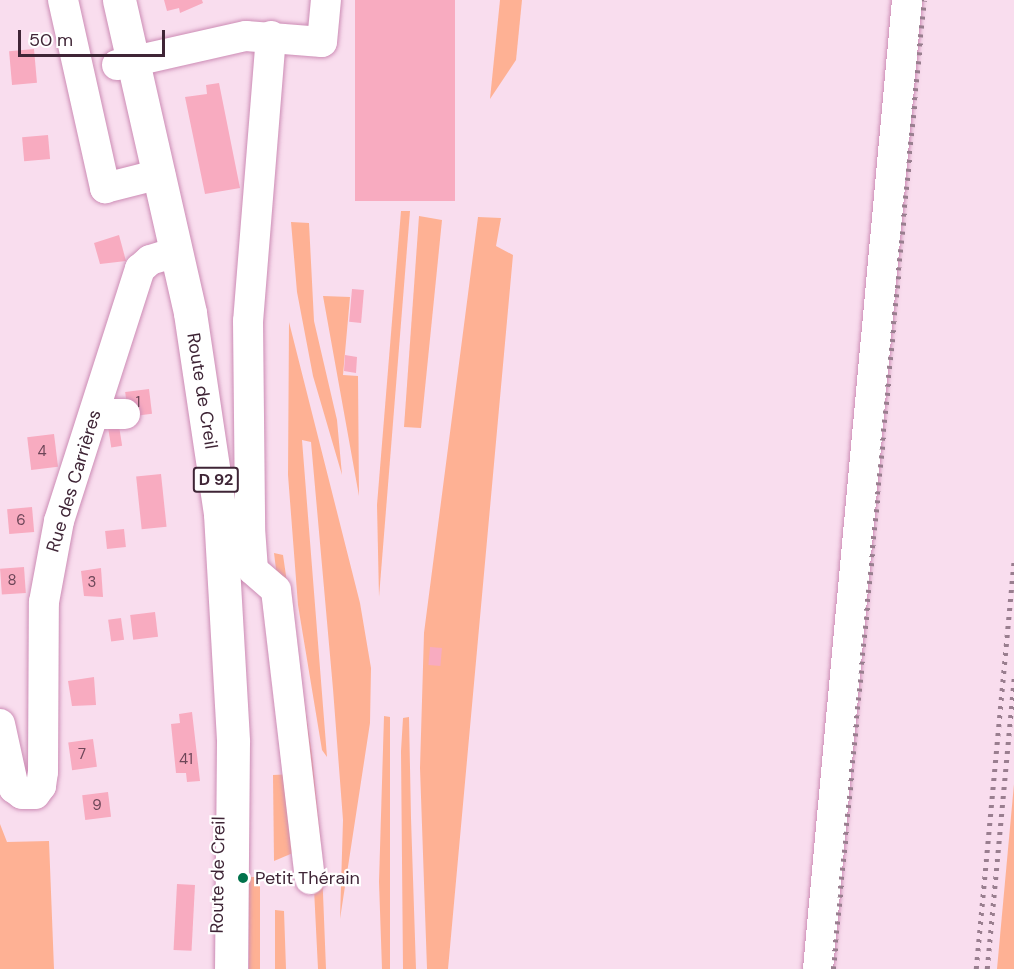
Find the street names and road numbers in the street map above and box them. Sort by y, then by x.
street label: Route de Creil [182,332,222,450]
street label: Rue des Carrières [42,407,106,555]
road number: D 92 [192,467,240,493]
street label: Route de Creil [206,816,230,934]

